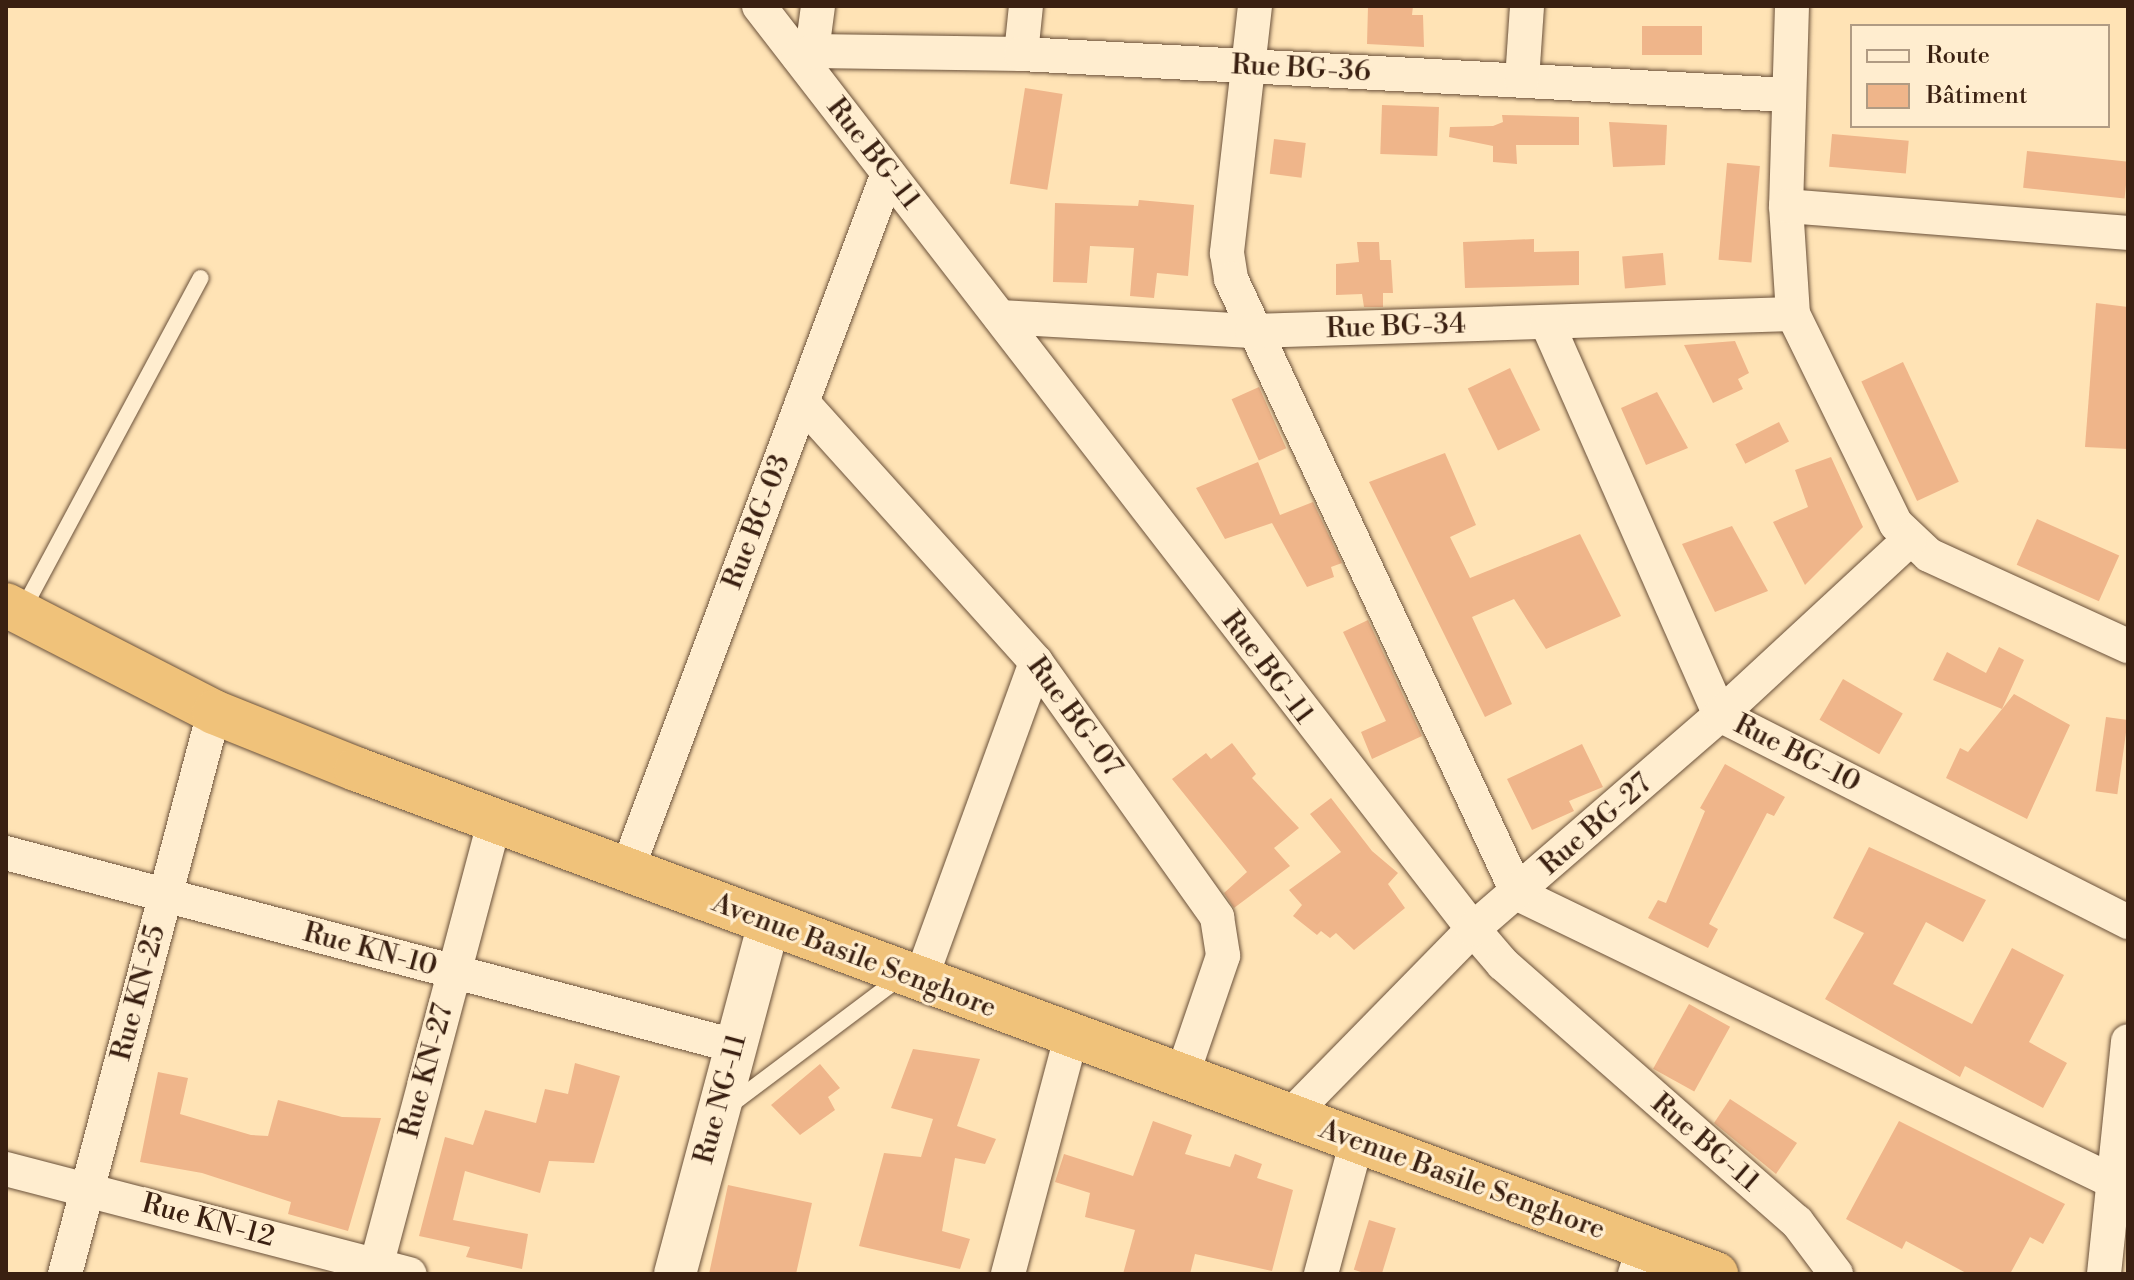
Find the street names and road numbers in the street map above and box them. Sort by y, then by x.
street label: Rue BG-36 [1230,49,1372,89]
street label: Rue BG-11 [819,92,927,216]
street label: Rue BG-34 [1326,308,1466,346]
street label: Rue BG-03 [716,450,798,594]
street label: Rue BG-11 [1214,605,1320,731]
street label: Rue BG-07 [1019,651,1129,783]
street label: Rue BG-10 [1728,708,1866,800]
street label: Rue BG-27 [1533,767,1659,883]
street label: Avenue Basile Senghore [707,886,1001,1026]
street label: Rue KN-10 [299,916,441,984]
street label: Rue KN-25 [105,922,173,1064]
street label: Rue KN-27 [393,1000,461,1142]
street label: Rue NG-11 [688,1030,754,1168]
street label: Rue BG-11 [1644,1087,1766,1199]
street label: Avenue Basile Senghore [1315,1113,1609,1247]
street label: Rue KN-12 [138,1187,278,1255]

